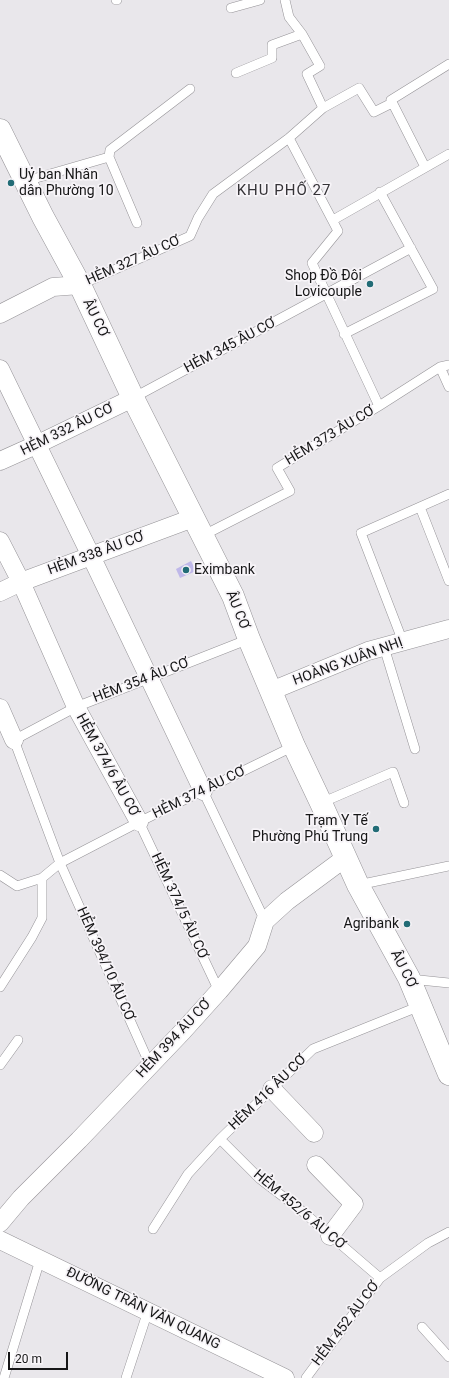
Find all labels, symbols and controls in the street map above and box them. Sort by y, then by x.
place label: Uỷ ban Nhân dân Phường 10 [19,167,114,200]
marker: Uỷ ban Nhân dân Phường 10 [6,178,16,188]
district label: KHU PHỐ 27 [237,182,331,200]
street label: HẺM 327 ÂU CƠ [83,233,183,289]
place label: Shop Đồ Đôi Lovicouple [285,268,362,300]
marker: Shop Đồ Đôi Lovicouple [365,279,375,289]
street label: ÂU CƠ [79,296,111,340]
street label: HẺM 345 ÂU CƠ [181,315,279,377]
street label: HẺM 332 ÂU CƠ [18,400,116,460]
street label: HẺM 373 ÂU CƠ [282,403,378,469]
street label: HẺM 338 ÂU CƠ [46,529,146,579]
place label: Eximbank [194,562,255,578]
marker: Eximbank [181,565,191,575]
street label: ÂU CƠ [222,588,252,632]
street label: HOÀNG XUÂN NHỊ [291,634,405,690]
street label: HẺM 354 ÂU CƠ [91,655,191,707]
street label: HẺM 374/6 ÂU CƠ [72,711,142,819]
street label: HẺM 374 ÂU CƠ [150,763,248,823]
place label: Trạm Y Tế Phường Phú Trung [252,813,368,846]
marker: Trạm Y Tế Phường Phú Trung [371,824,381,834]
street label: HẺM 374/5 ÂU CƠ [147,850,211,962]
street label: HẺM 394/10 ÂU CƠ [72,905,138,1023]
place label: Agribank [344,916,399,932]
marker: Agribank [402,919,412,929]
street label: ÂU CƠ [386,947,420,991]
street label: HẺM 394 ÂU CƠ [133,996,215,1082]
street label: HẺM 416 ÂU CƠ [226,1052,310,1134]
street label: HẺM 452/6 ÂU CƠ [250,1167,348,1253]
street label: ĐƯỜNG TRẦN VĂN QUANG [63,1264,223,1354]
street label: HẺM 452 ÂU CƠ [309,1279,383,1369]
scale bar [10,1344,70,1370]
text: 20 m [15,1352,42,1366]

